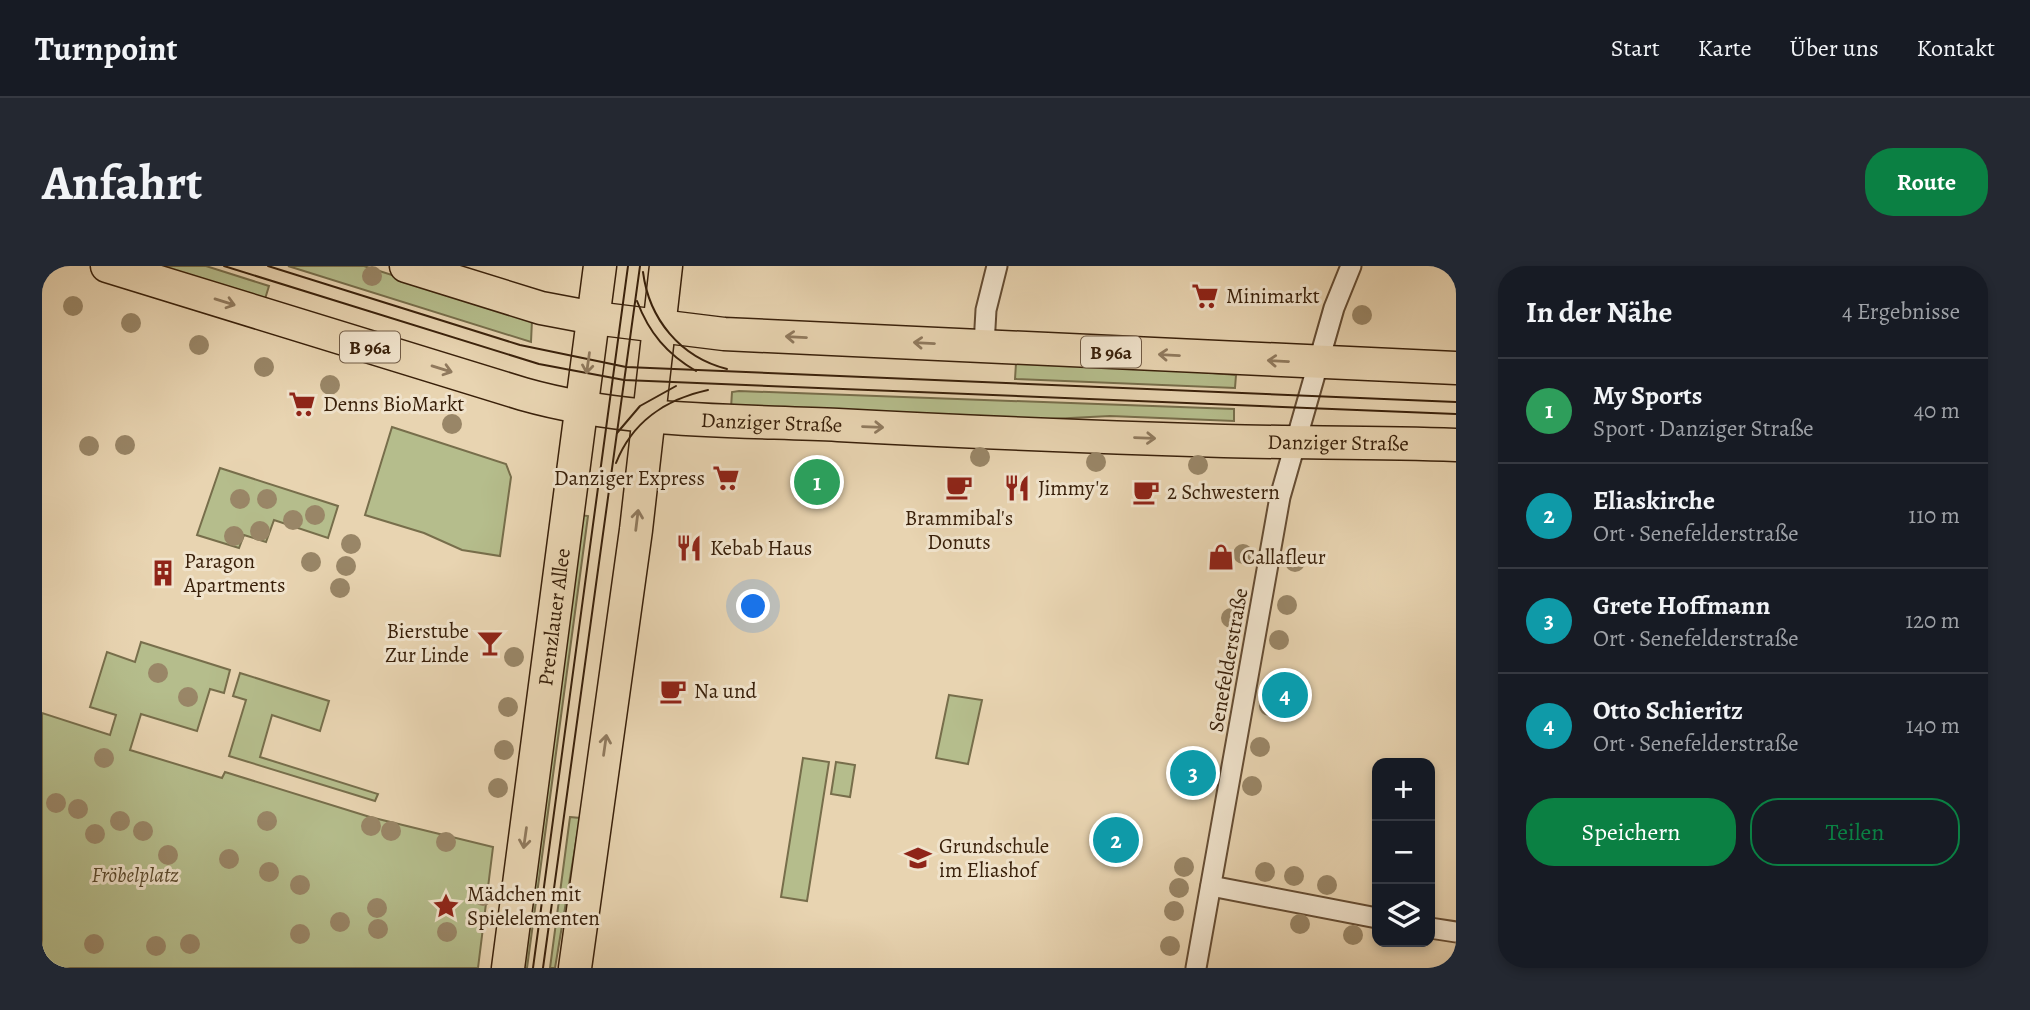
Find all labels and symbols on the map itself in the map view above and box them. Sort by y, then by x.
supermarket icon: Minimarkt [1190,281,1220,311]
place label: Minimarkt [1226,282,1320,310]
one-way arrow [214,296,236,309]
one-way arrow [785,331,808,344]
road number: B 96a [340,332,400,362]
one-way arrow [913,336,936,349]
road number: B 96a [1081,337,1141,368]
one-way arrow [1158,348,1180,361]
one-way arrow [581,351,594,374]
one-way arrow [1266,354,1289,367]
one-way arrow [431,364,453,376]
supermarket icon: Denns BioMarkt [287,389,317,419]
place label: Denns BioMarkt [323,390,464,418]
street label: Danziger Straße [700,406,843,439]
one-way arrow [861,420,884,433]
street label: Danziger Straße [1267,428,1409,458]
one-way arrow [1133,431,1156,444]
pin: 1 [794,456,840,508]
supermarket icon: Danziger Express [711,463,741,493]
place label: Danziger Express [554,464,705,492]
cafe icon: Brammibal's Donuts [944,472,974,502]
restaurant icon: Jimmy'z [1002,473,1032,503]
place label: Jimmy'z [1038,474,1109,502]
cafe icon: 2 Schwestern [1131,477,1161,507]
place label: 2 Schwestern [1167,478,1280,506]
place label: Brammibal's Donuts [905,504,1013,556]
one-way arrow [631,509,644,532]
restaurant icon: Kebab Haus [674,533,704,563]
place label: Kebab Haus [710,534,812,562]
shop icon: Callafleur [1206,542,1236,572]
place label: Callafleur [1242,543,1326,571]
street label: Prenzlauer Allee [531,546,577,688]
place label: Paragon Apartments [183,547,285,599]
building icon: Paragon Apartments [148,558,178,588]
street label: Senefelderstraße [1202,586,1254,734]
your location [736,589,770,623]
place label: Bierstube Zur Linde [385,617,469,669]
bar icon: Bierstube Zur Linde [475,628,505,658]
pin: 4 [1262,669,1308,721]
cafe icon: Na und [658,676,688,706]
place label: Na und [694,677,757,705]
one-way arrow [599,734,612,757]
pin: 3 [1170,747,1216,799]
pin: 2 [1093,814,1139,866]
one-way arrow [519,826,532,849]
place label: Grundschule im Eliashof [939,832,1049,884]
school or university icon: Grundschule im Eliashof [903,843,933,873]
park label: Fröbelplatz [92,861,179,889]
place label: Mädchen mit Spielelementen [467,880,600,932]
place icon: Mädchen mit Spielelementen [431,891,461,921]

